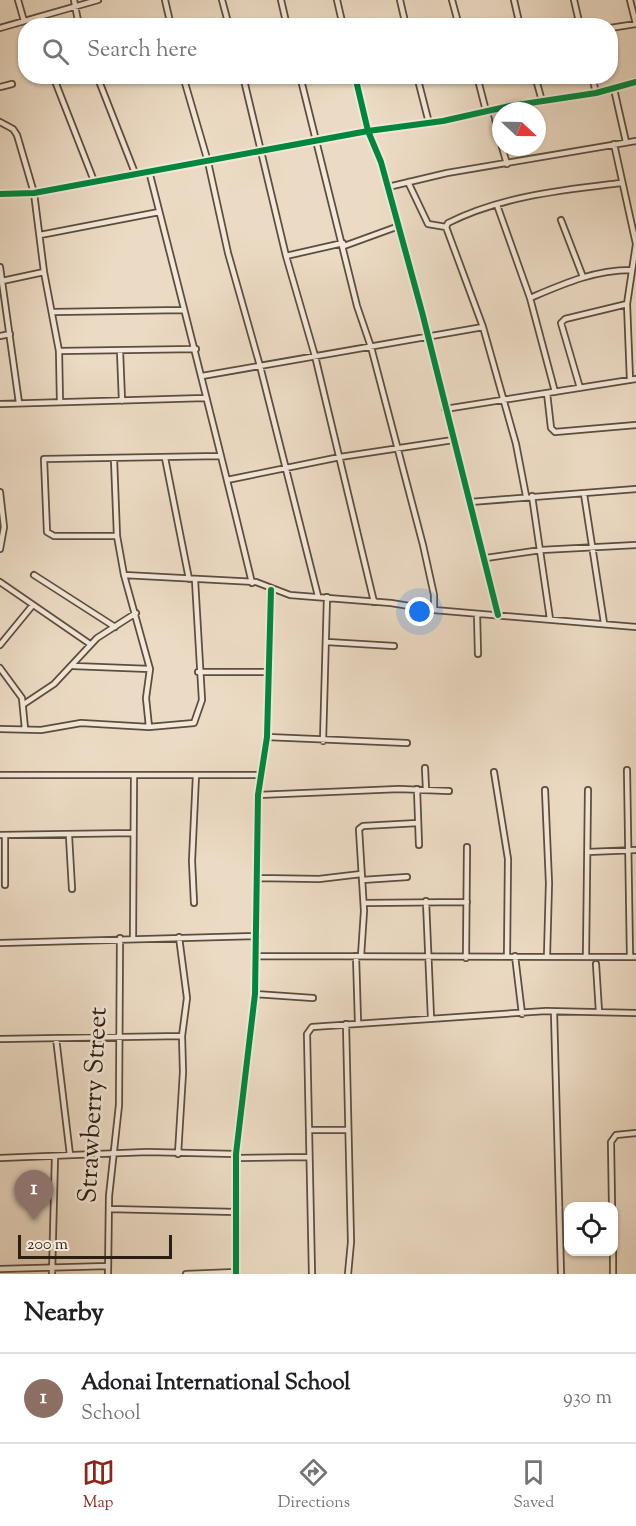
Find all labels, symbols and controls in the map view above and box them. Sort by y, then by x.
search box [18,18,618,84]
icon: search [39,35,72,68]
text: Search here [87,35,197,67]
north arrow [492,102,546,156]
your location [405,597,434,626]
street label: Strawberry Street [70,1006,118,1204]
pin: 1 [15,1170,54,1220]
map controls [564,1202,618,1256]
button: locate [564,1202,618,1256]
scale bar [18,1232,172,1260]
text: 200 m [27,1234,68,1257]
text: Nearby [24,1295,104,1332]
text: Adonai International School [81,1368,350,1400]
text: 1 [40,1384,47,1413]
text: 930 m [563,1384,612,1413]
text: School [81,1400,141,1429]
tab: Map [82,1456,115,1515]
tab: Directions [278,1456,350,1515]
tab: Saved [513,1456,554,1515]

